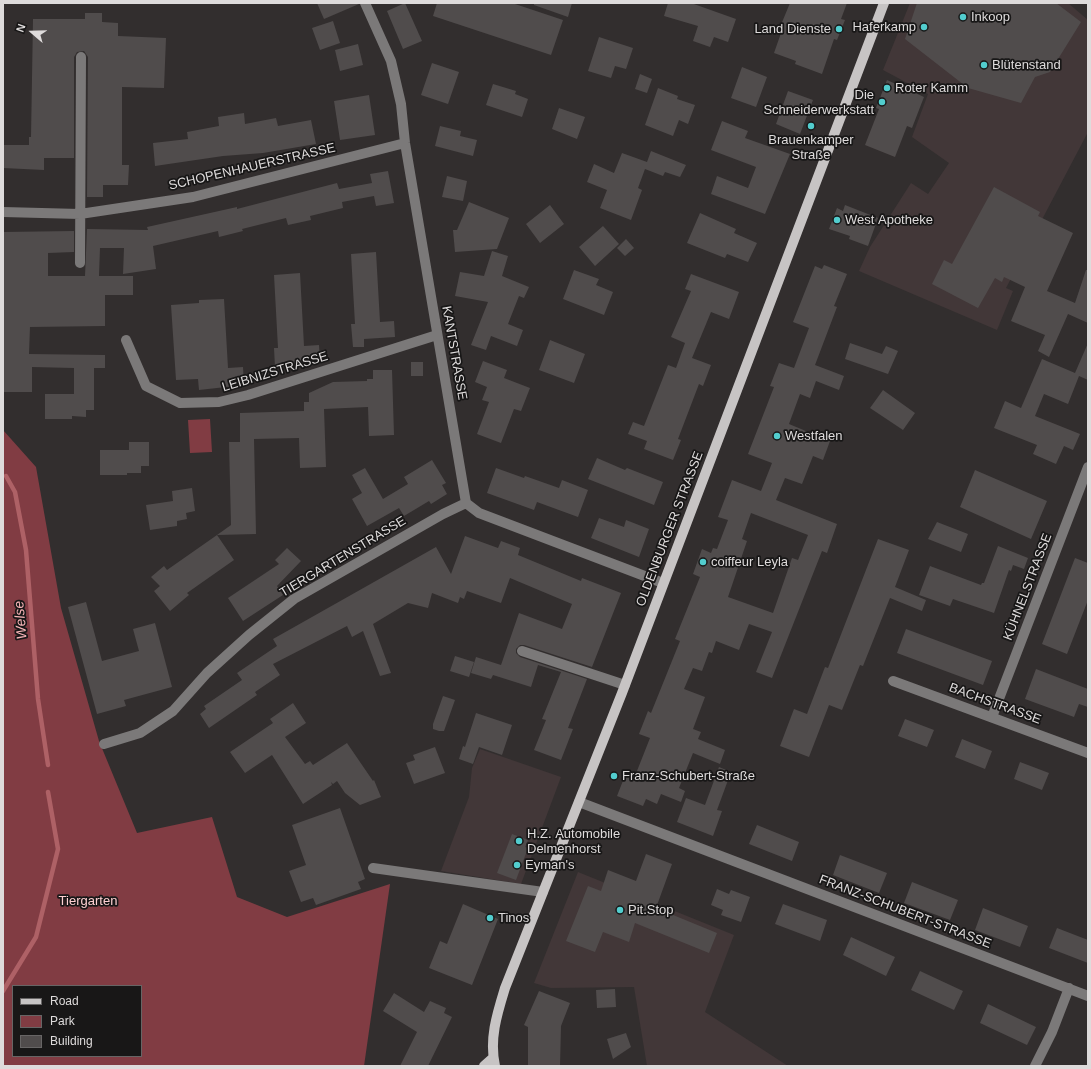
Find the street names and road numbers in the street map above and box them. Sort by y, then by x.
street label: SCHOPENHAUERSTRASSE [167,140,337,194]
street label: KANTSTRASSE [438,305,470,401]
street label: LEIBNIZSTRASSE [220,348,330,396]
street label: OLDENBURGER STRASSE [633,449,707,609]
street label: TIERGARTENSTRASSE [277,513,409,601]
street label: KÜHNELSTRASSE [1000,531,1056,643]
street label: BACHSTRASSE [947,680,1043,728]
street label: FRANZ-SCHUBERT-STRASSE [817,872,993,952]

